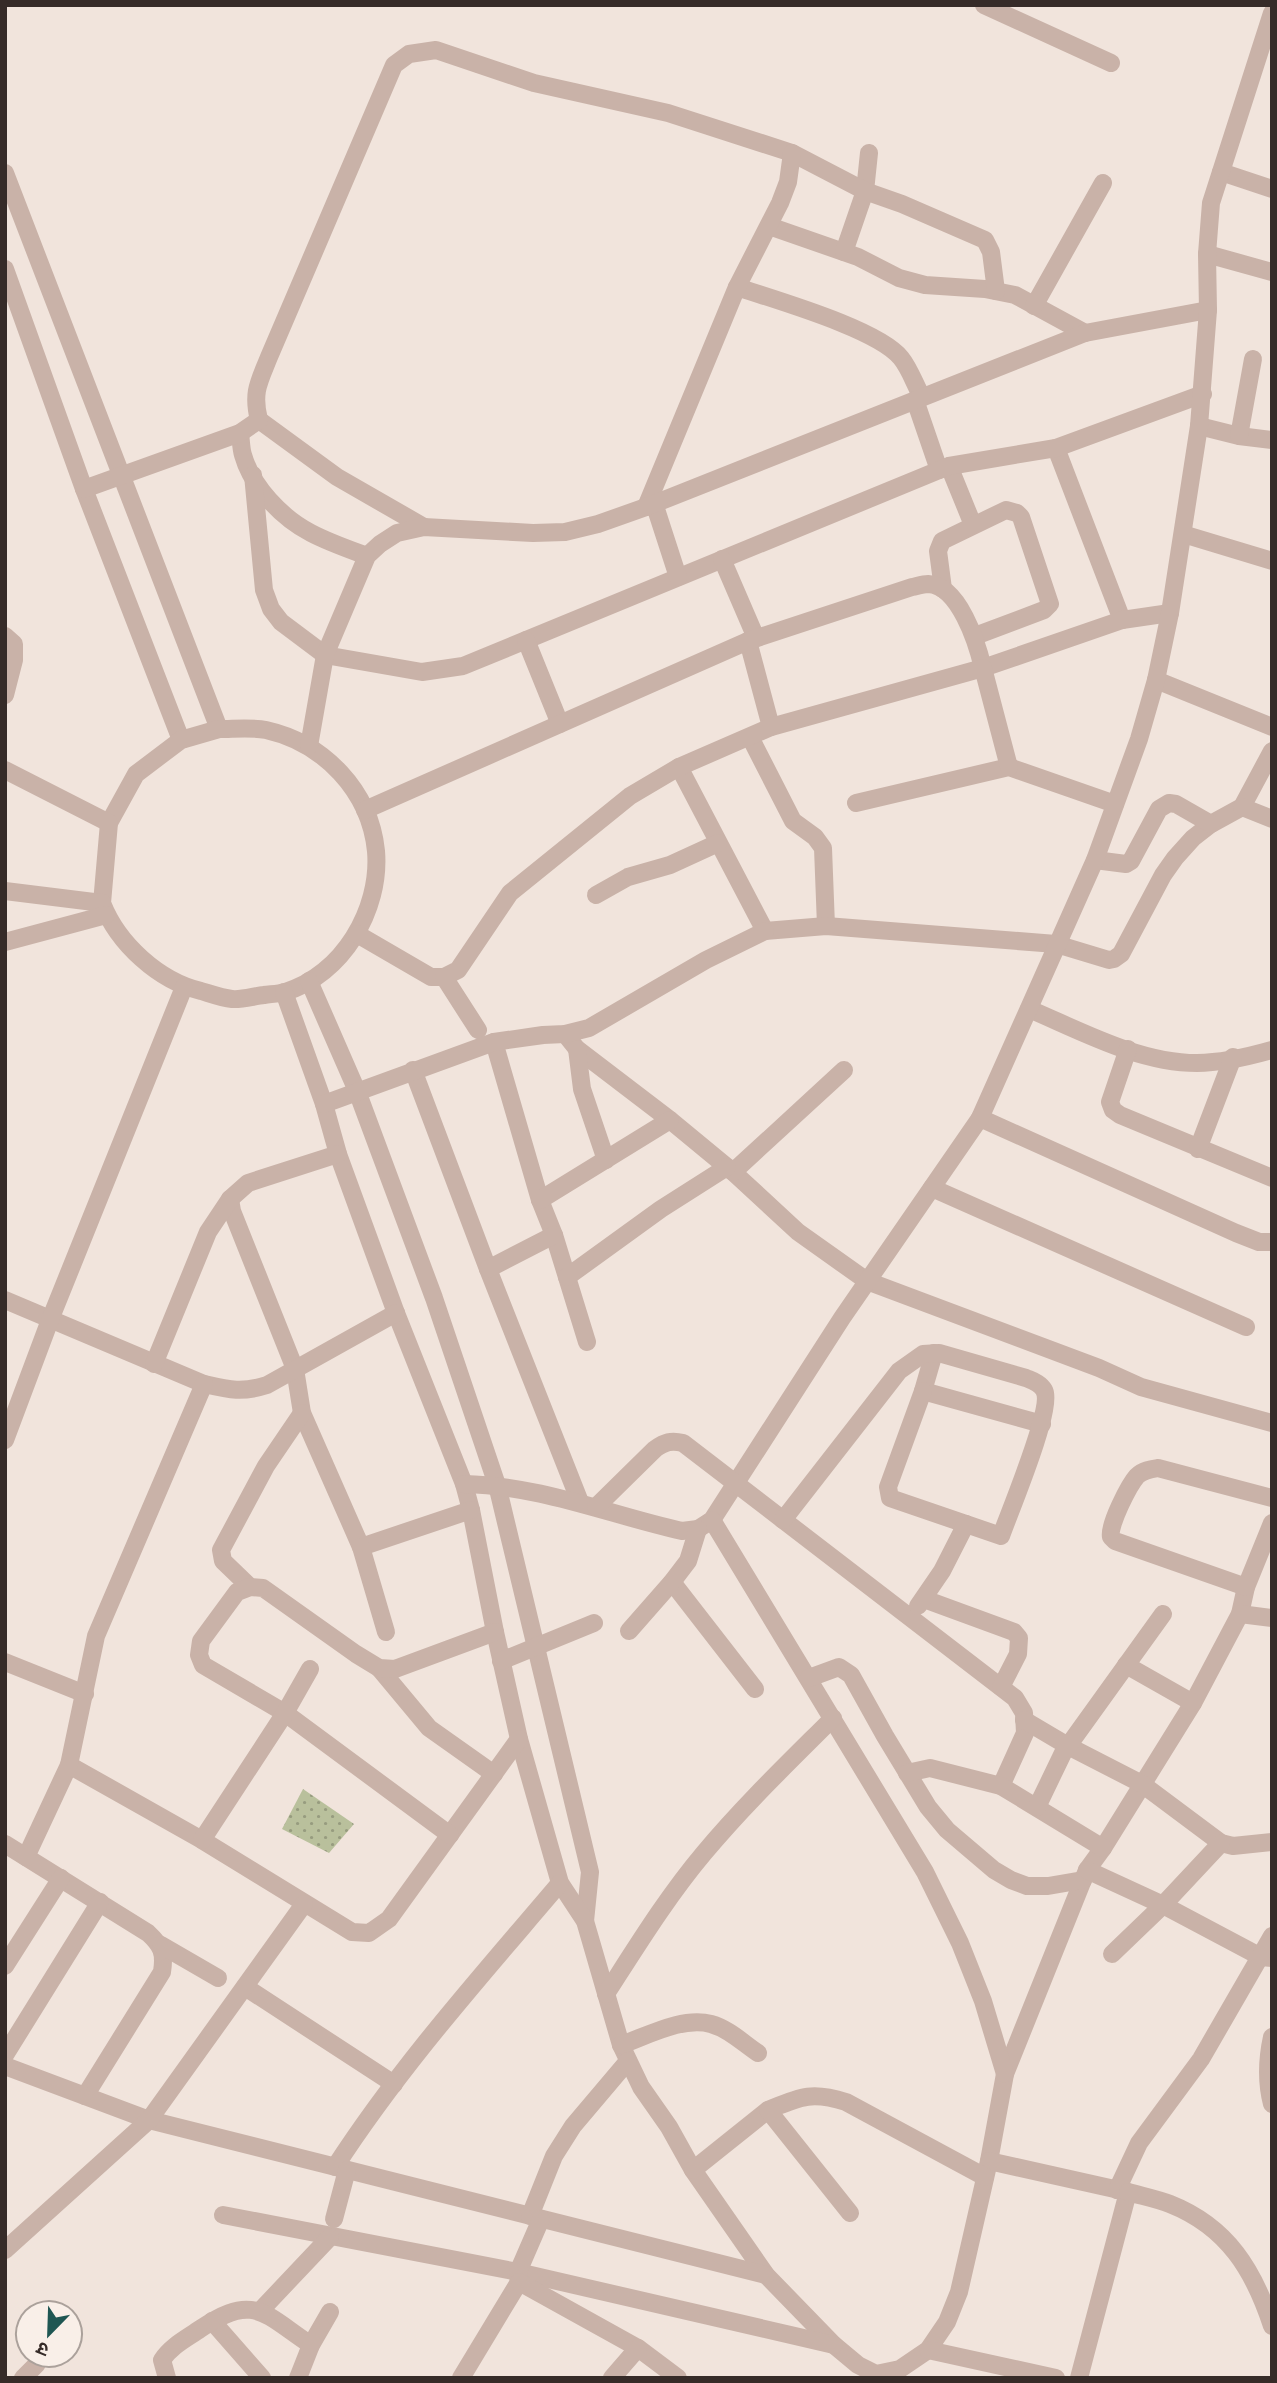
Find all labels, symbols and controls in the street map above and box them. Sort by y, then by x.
north arrow [14,2299,84,2369]
text: उ [32,2336,52,2362]

